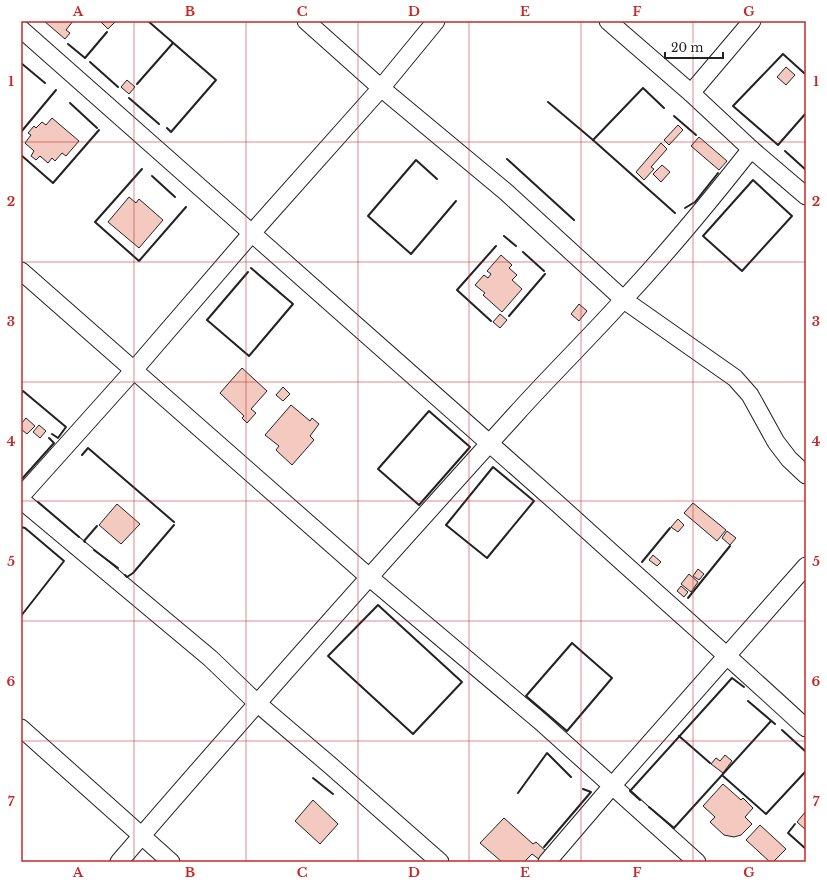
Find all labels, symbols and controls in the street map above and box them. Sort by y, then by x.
text: A [72,3,84,20]
text: B [185,3,195,20]
text: C [297,3,308,20]
text: D [408,3,420,20]
text: E [520,3,530,20]
text: F [633,3,642,20]
text: G [743,3,755,20]
scale bar [665,34,723,60]
text: 20 m [671,40,703,55]
text: 1 [8,73,14,90]
text: 1 [813,73,819,90]
text: 2 [7,193,15,210]
text: 2 [812,193,820,210]
text: 3 [7,313,15,330]
text: 3 [812,313,820,330]
text: 4 [7,433,16,450]
text: 4 [812,433,821,450]
text: 5 [7,553,15,570]
text: 5 [812,553,820,570]
text: 6 [7,673,16,690]
text: 6 [812,673,821,690]
text: 7 [8,793,15,810]
text: 7 [813,793,820,810]
text: A [72,864,84,881]
text: B [185,864,195,881]
text: C [297,864,308,881]
text: D [408,864,420,881]
text: E [520,864,530,881]
text: F [633,864,642,881]
text: G [743,864,755,881]

